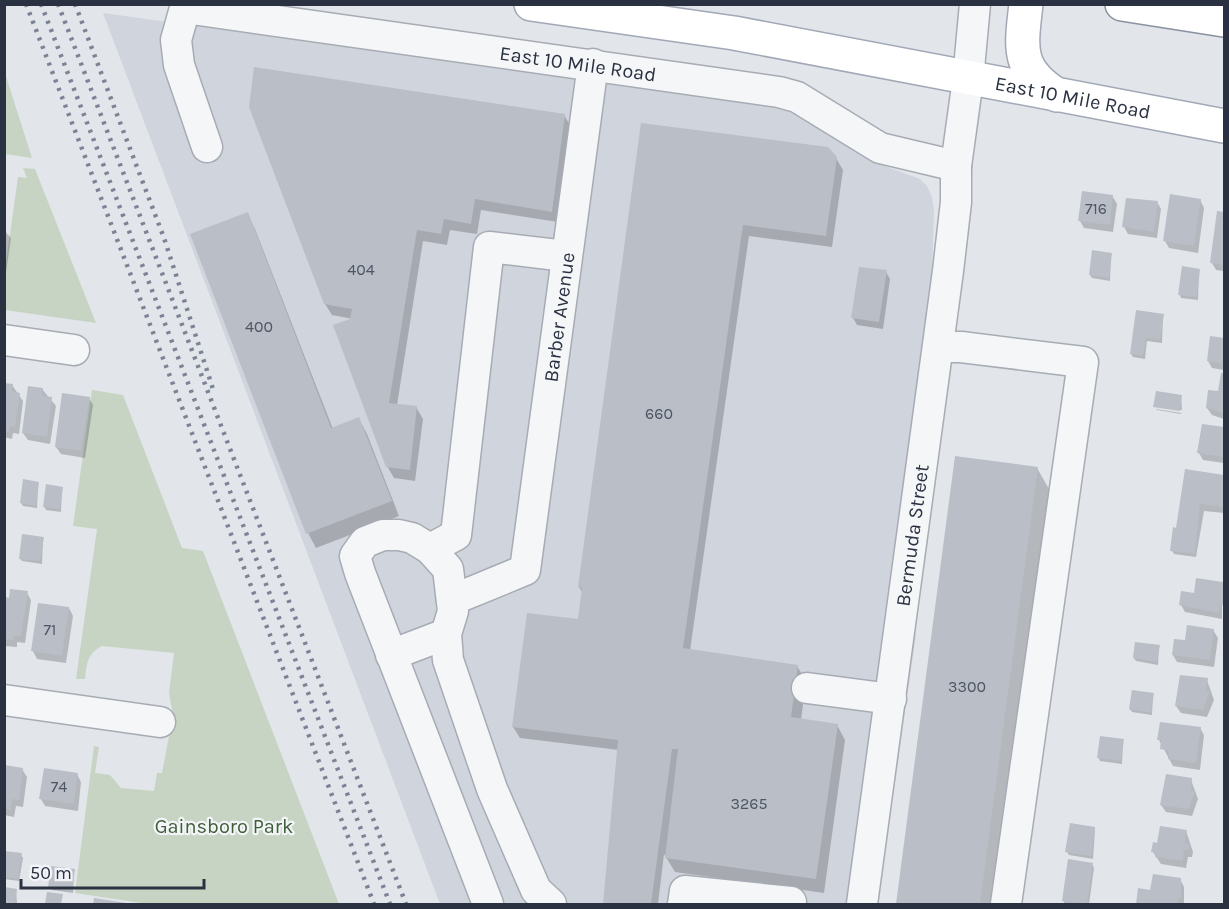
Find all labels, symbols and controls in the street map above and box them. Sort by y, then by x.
street label: East 10 Mile Road [498,42,658,87]
street label: East 10 Mile Road [993,72,1153,124]
house number: 716 [1085,199,1107,218]
street label: Barber Avenue [539,251,580,384]
house number: 404 [347,260,375,279]
house number: 400 [245,317,273,336]
house number: 660 [645,404,673,423]
street label: Bermuda Street [892,462,934,608]
house number: 71 [44,620,56,639]
house number: 3300 [948,677,986,696]
house number: 74 [51,777,67,796]
house number: 3265 [731,794,767,813]
park label: Gainsboro Park [155,815,293,838]
scale bar [21,852,204,890]
text: 50 m [30,862,72,884]

